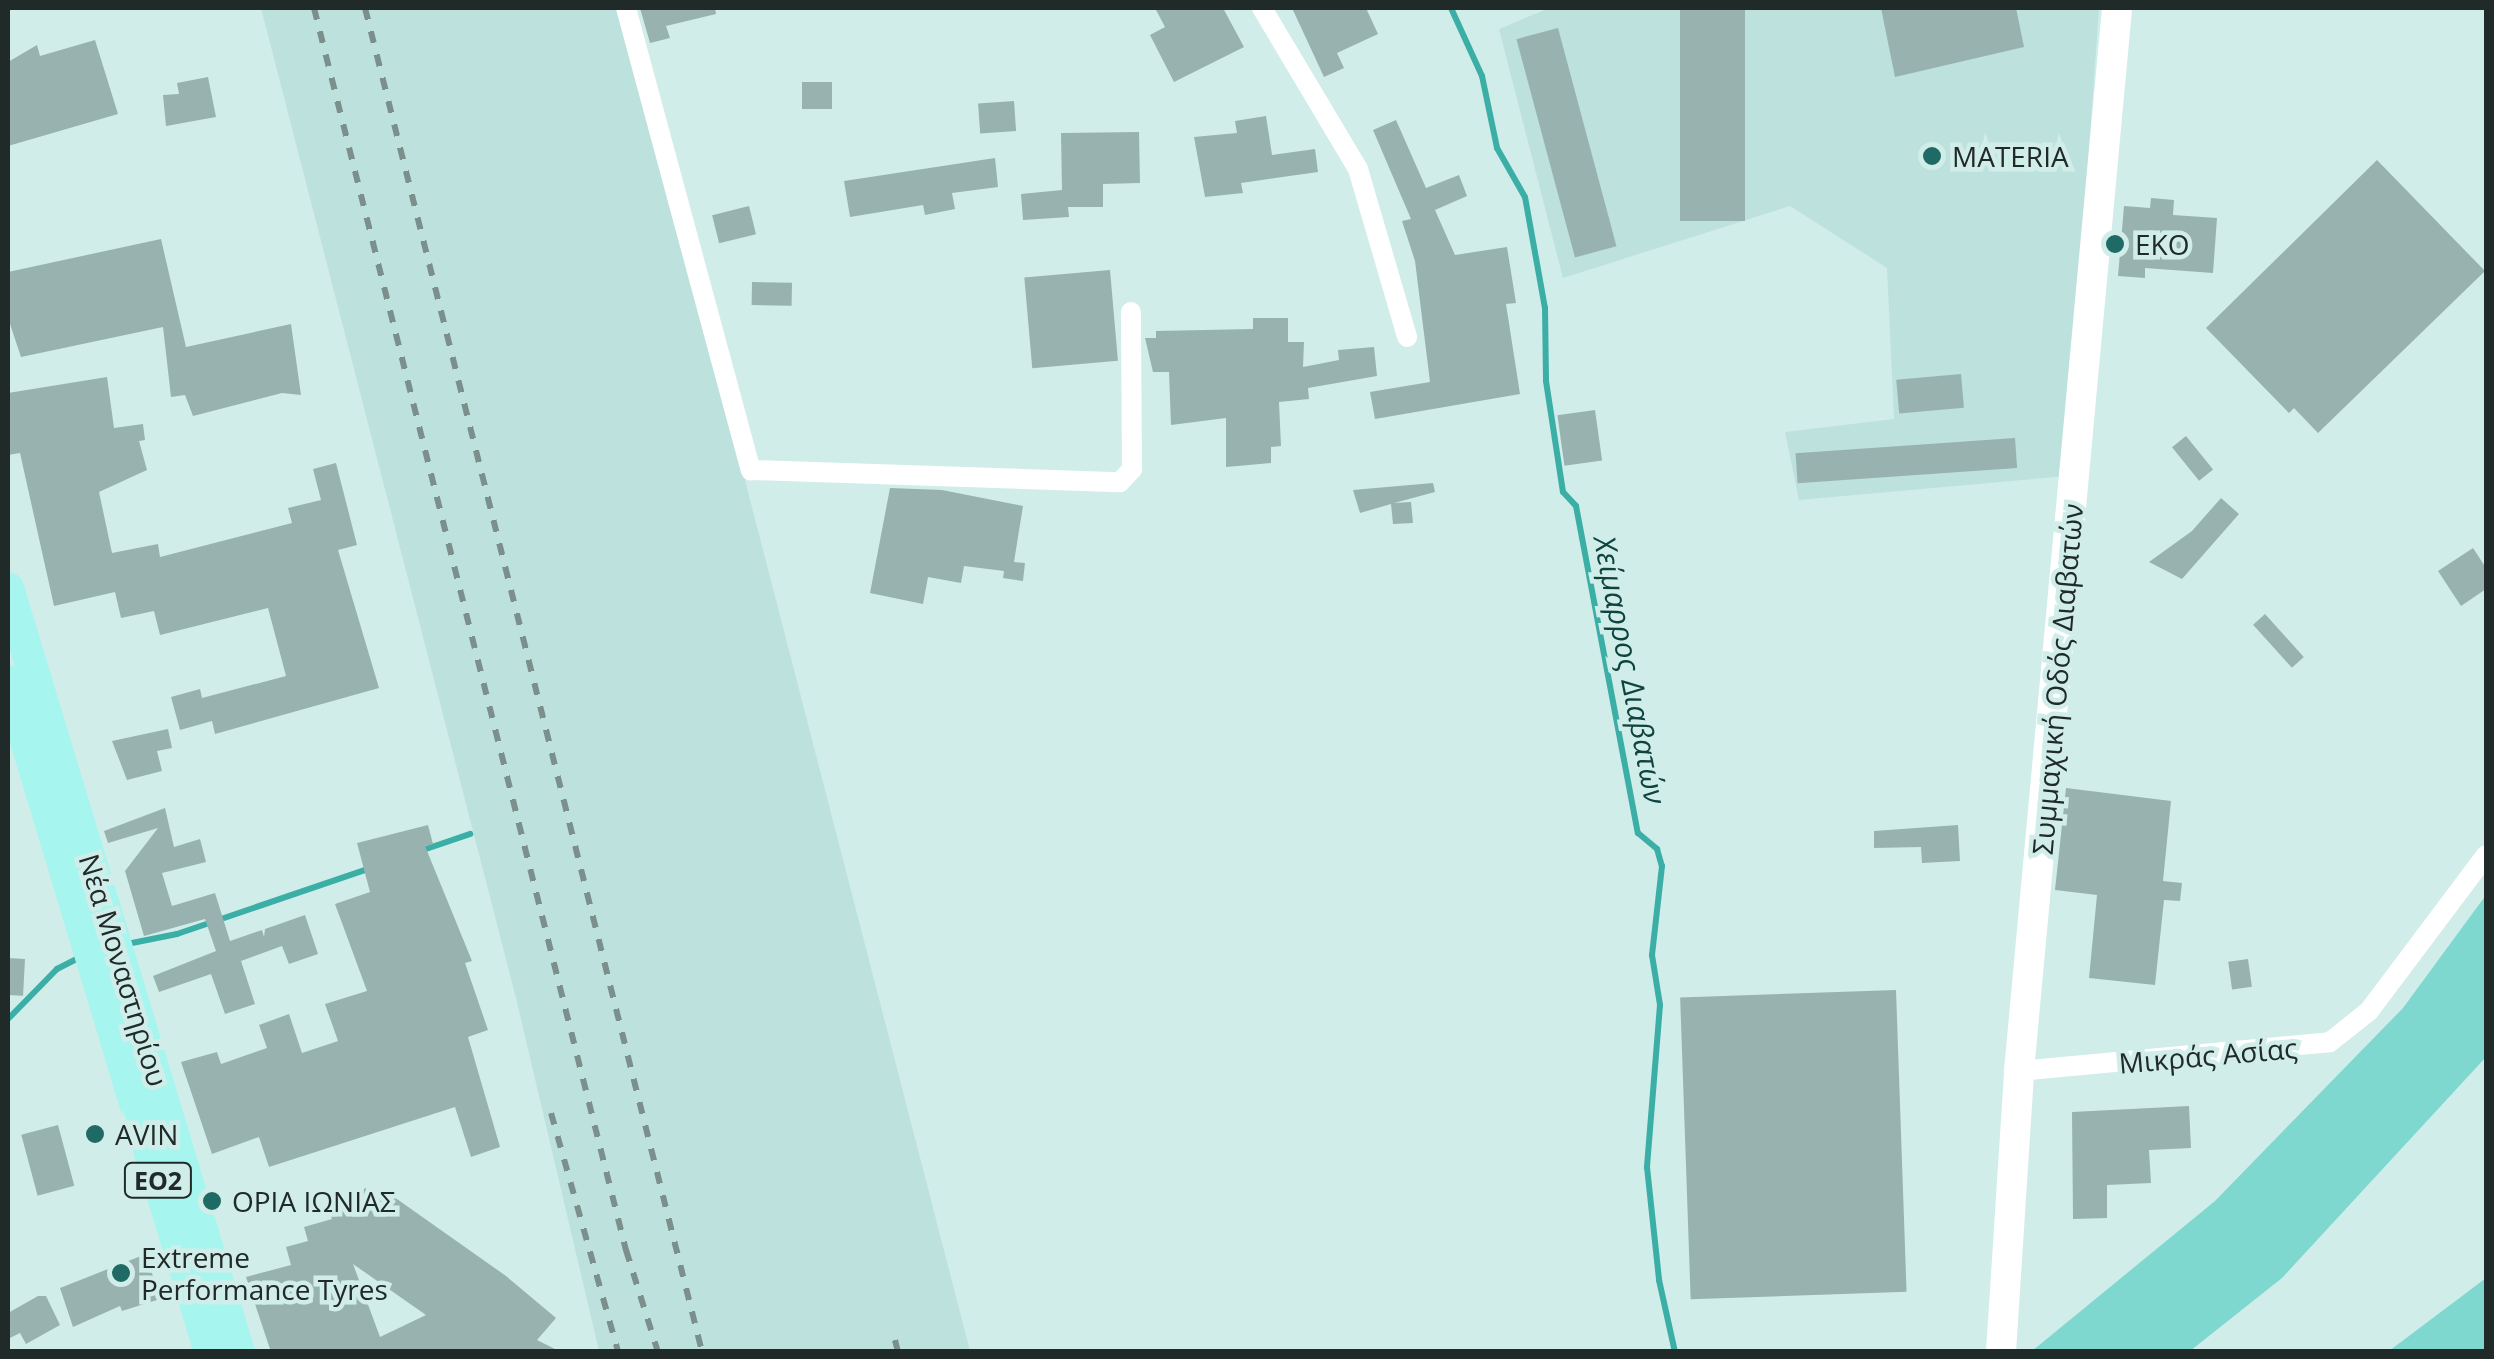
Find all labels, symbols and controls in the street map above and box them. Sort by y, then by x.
place label: MATERIA [1952,139,2069,173]
marker: MATERIA [1921,145,1943,167]
place label: EKO [2135,227,2189,261]
marker: EKO [2104,233,2126,255]
street label: Συμμαχική Οδός Διαβατών [2025,502,2089,856]
water label: Χείμαρρος Διαβατών [1586,533,1674,807]
street label: Νέα Μοναστηρίου [73,850,175,1090]
street label: Μικράς Ασίας [2117,1030,2299,1080]
place label: AVIN [115,1117,178,1151]
marker: AVIN [84,1123,106,1145]
road number: ΕΟ2 [123,1160,193,1200]
place label: ΟΡΙΑ ΙΩΝΙΑΣ [232,1184,396,1218]
marker: ΟΡΙΑ ΙΩΝΙΑΣ [201,1190,223,1212]
place label: Extreme Performance Tyres [141,1240,388,1306]
marker: Extreme Performance Tyres [110,1262,132,1284]

